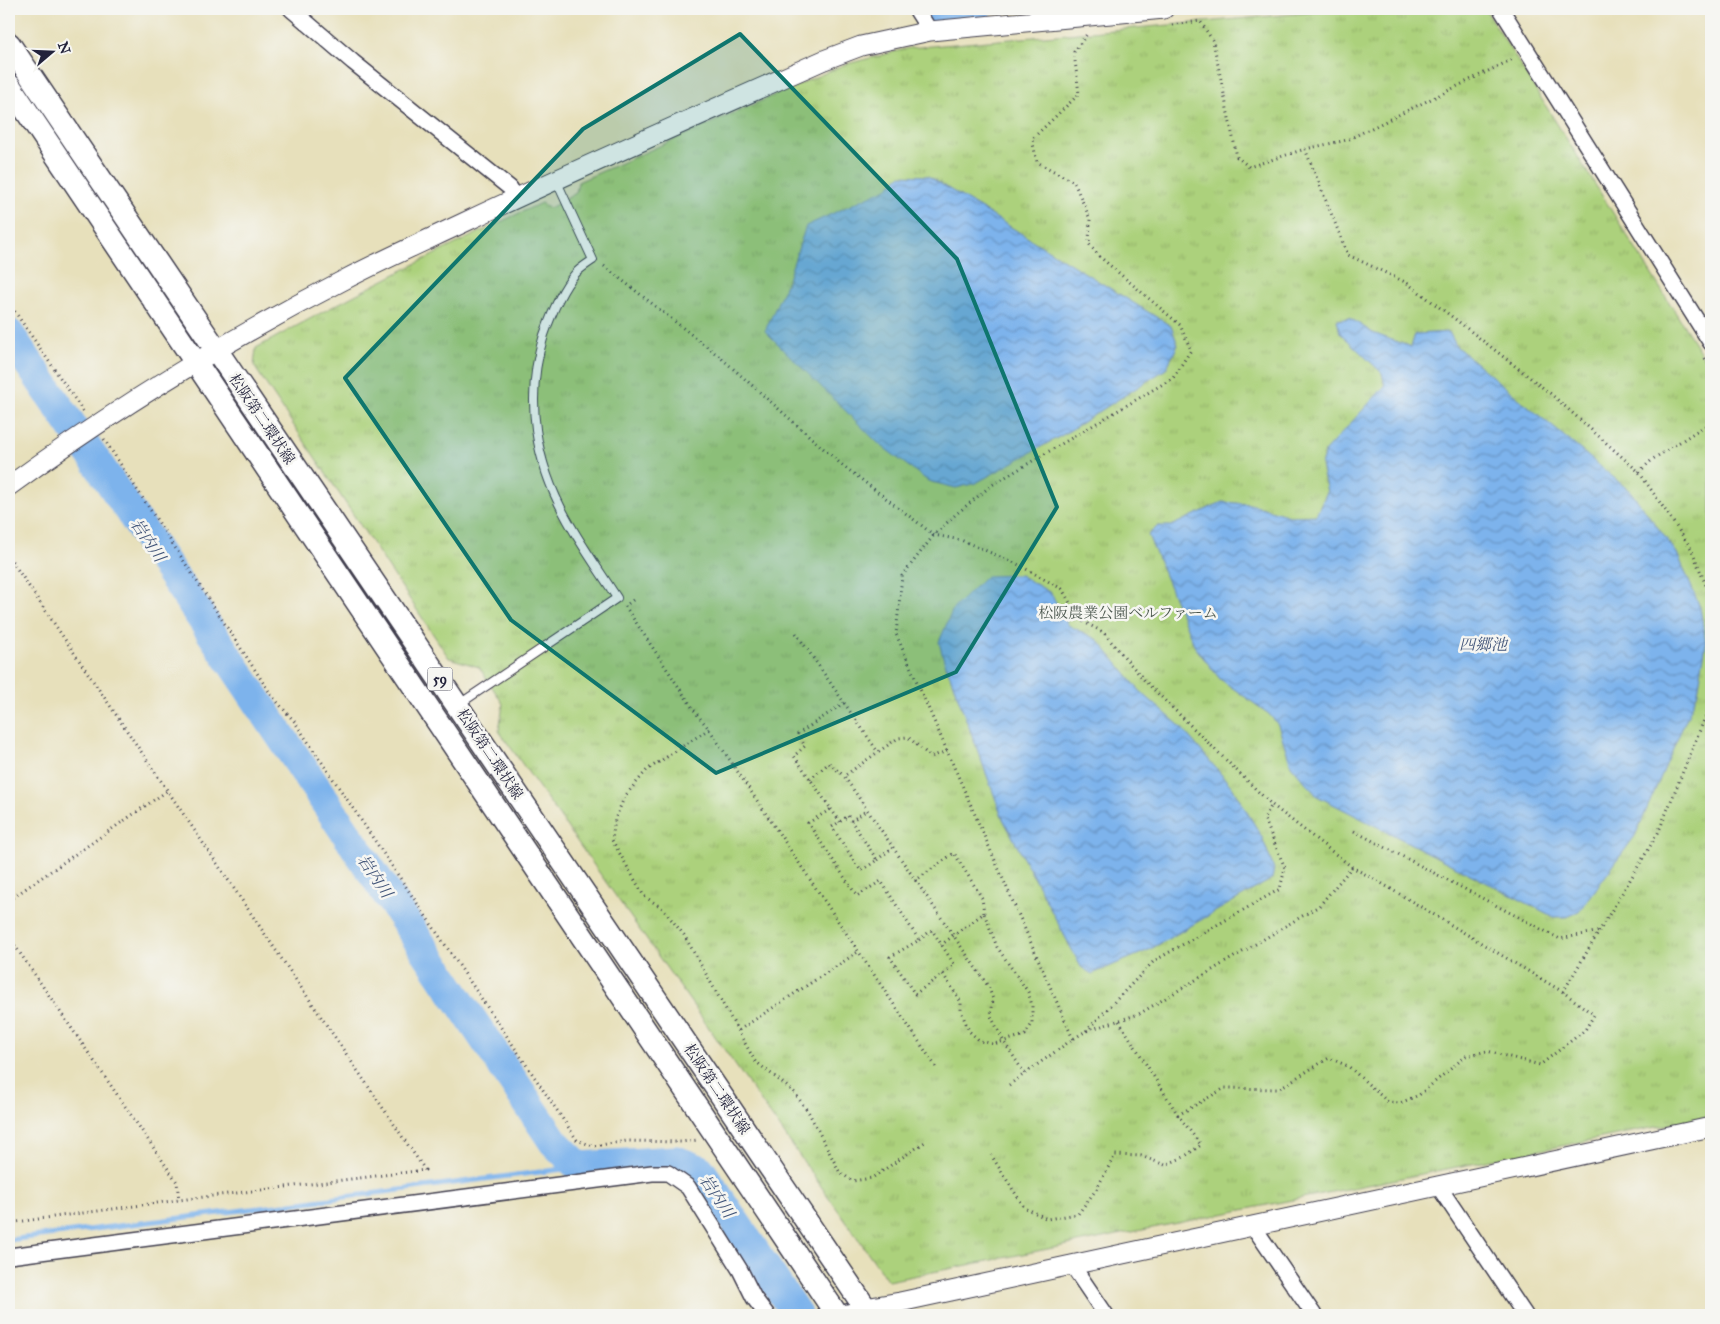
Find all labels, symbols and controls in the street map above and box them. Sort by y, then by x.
north arrow [28,28,78,78]
text: N [54,40,74,56]
street label: 松阪第二環状線 [225,370,299,468]
water label: 岩内川 [127,515,170,567]
park label: 松阪農業公園ベルファーム [1038,604,1218,622]
water label: 四郷池 [1459,635,1509,654]
road number: 59 [428,668,452,691]
street label: 松阪第二環状線 [453,705,527,803]
water label: 岩内川 [354,851,397,903]
street label: 松阪第二環状線 [680,1040,754,1138]
water label: 岩内川 [696,1171,739,1223]

